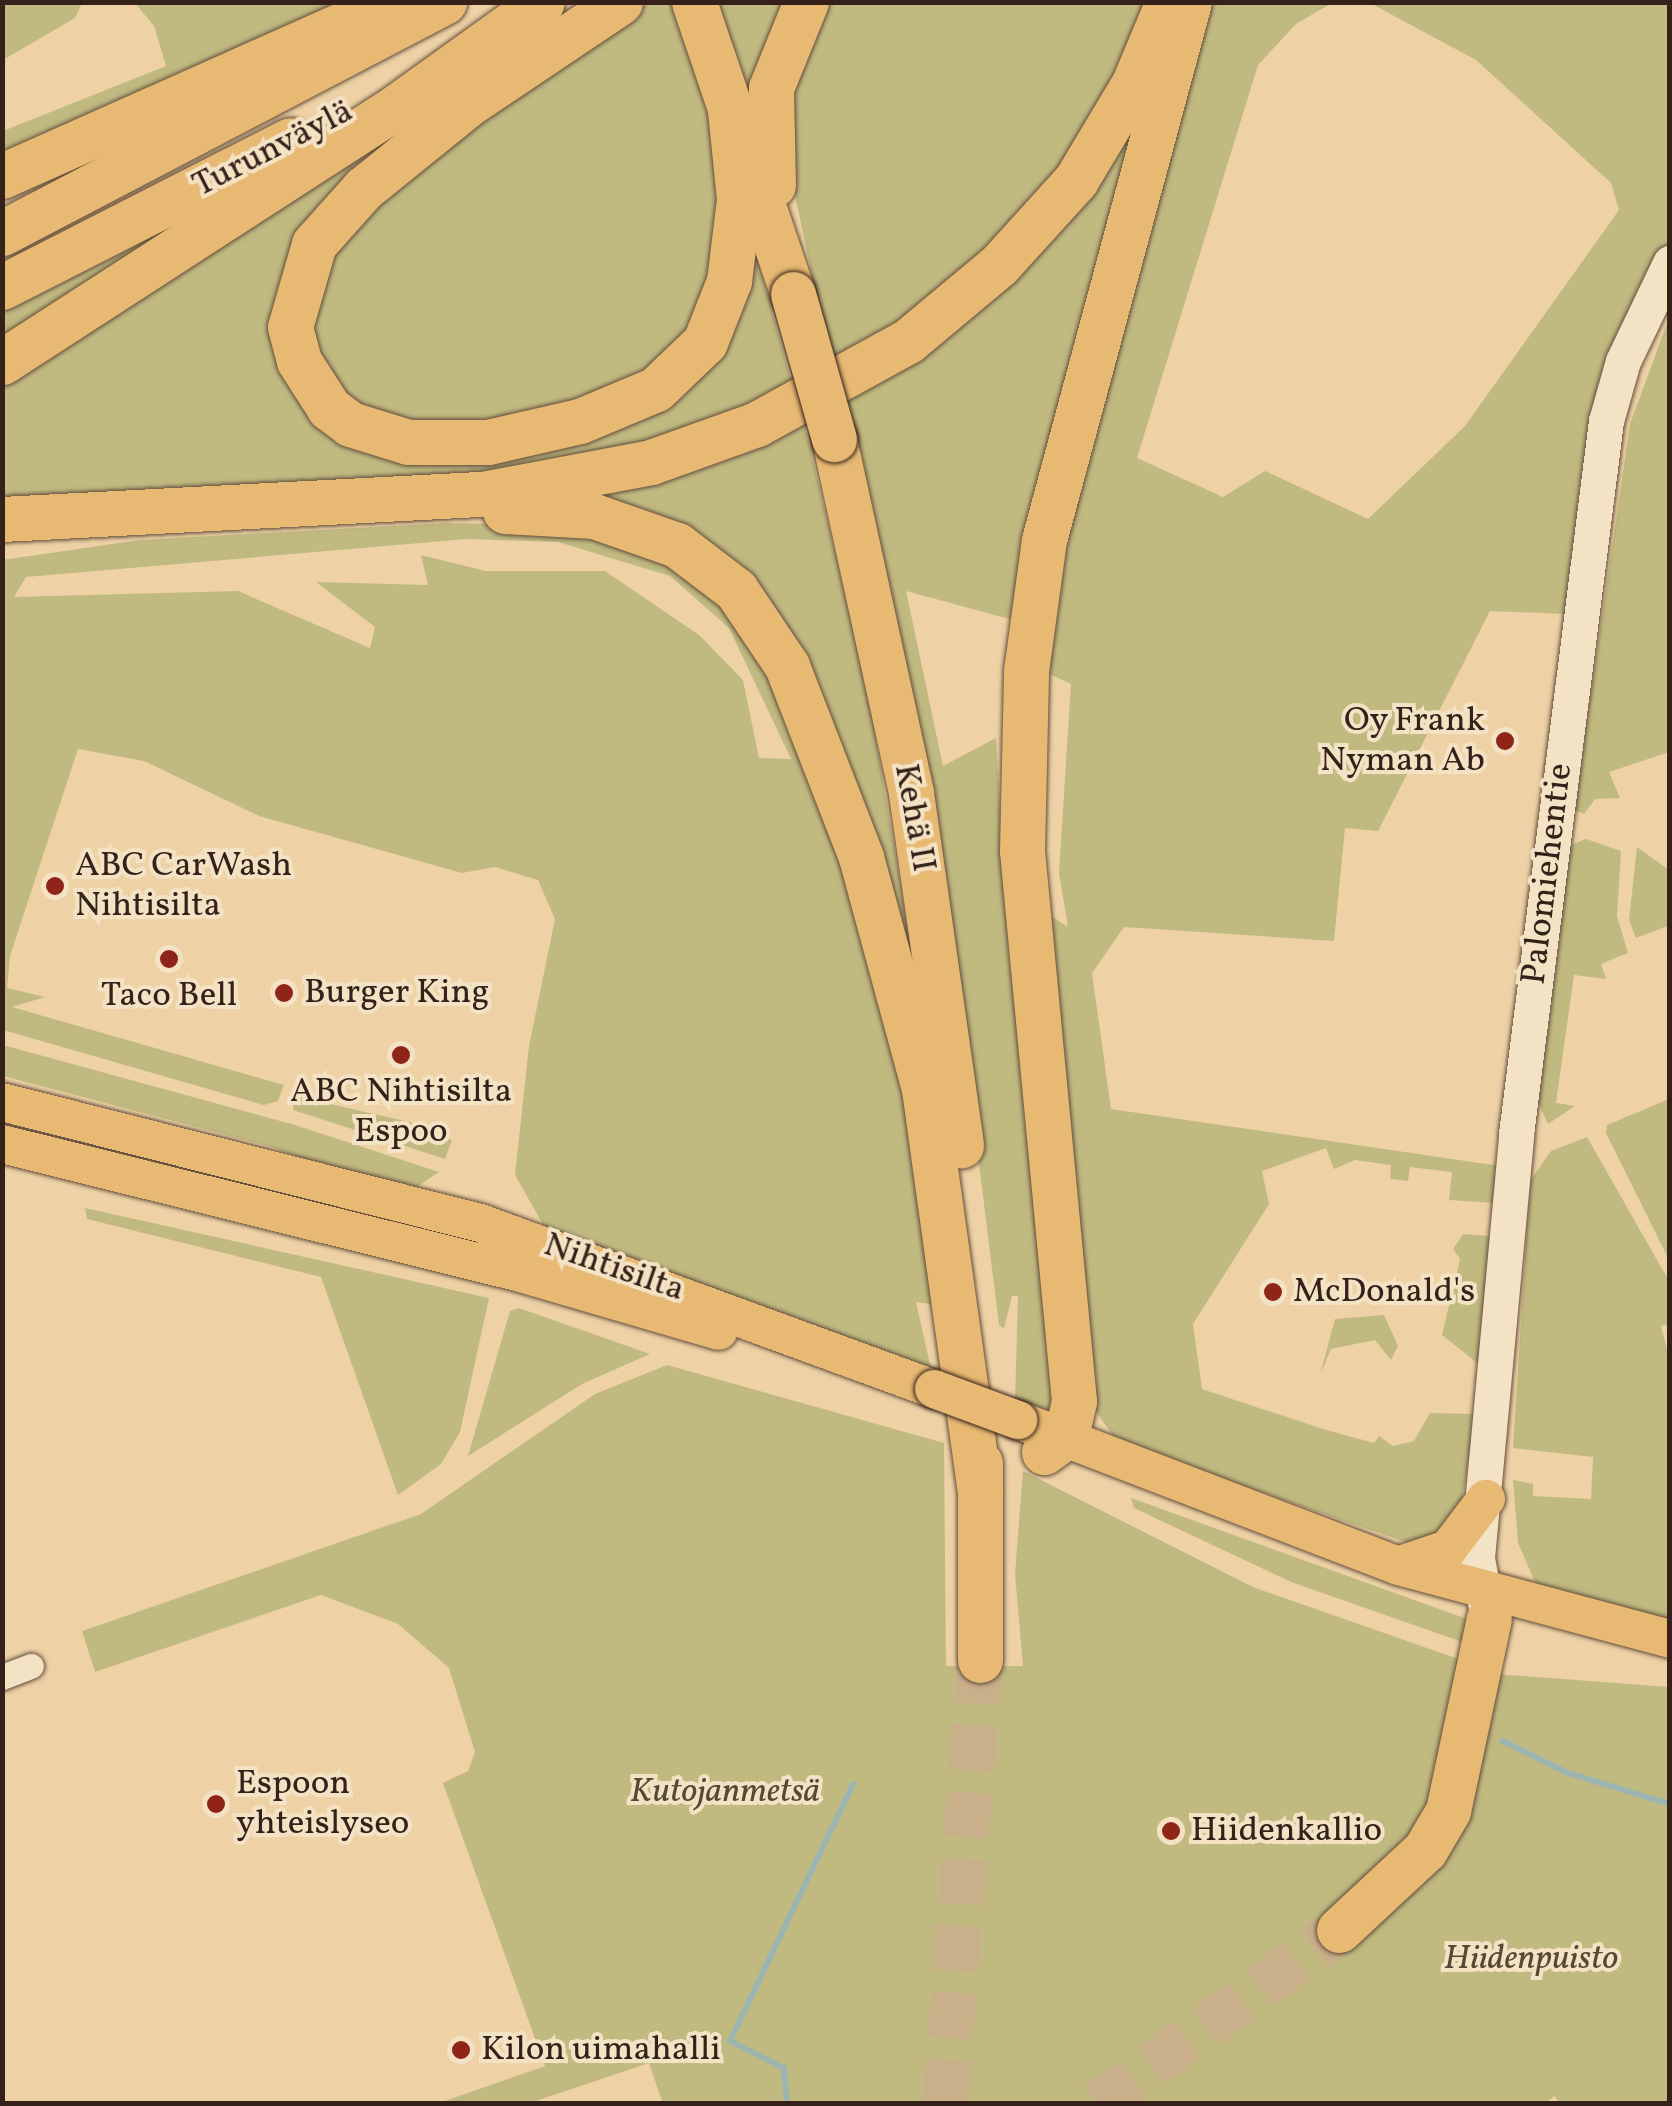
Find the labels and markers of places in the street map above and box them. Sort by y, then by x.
place label: Oy Frank Nyman Ab [1320,700,1485,782]
marker: Oy Frank Nyman Ab [1494,730,1516,752]
place label: ABC CarWash Nihtisilta [75,845,292,927]
marker: ABC CarWash Nihtisilta [44,875,66,897]
marker: Taco Bell [158,948,180,970]
place label: Burger King [304,972,489,1014]
place label: Taco Bell [101,975,237,1017]
marker: Burger King [273,982,295,1004]
marker: ABC Nihtisilta Espoo [390,1044,412,1066]
place label: ABC Nihtisilta Espoo [290,1071,512,1153]
place label: McDonald's [1293,1271,1475,1313]
marker: McDonald's [1262,1281,1284,1303]
place label: Espoon yhteislyseo [236,1763,409,1845]
marker: Espoon yhteislyseo [205,1793,227,1815]
place label: Hiidenkallio [1191,1810,1382,1852]
marker: Hiidenkallio [1160,1820,1182,1842]
place label: Kilon uimahalli [481,2029,721,2071]
marker: Kilon uimahalli [450,2039,472,2061]

